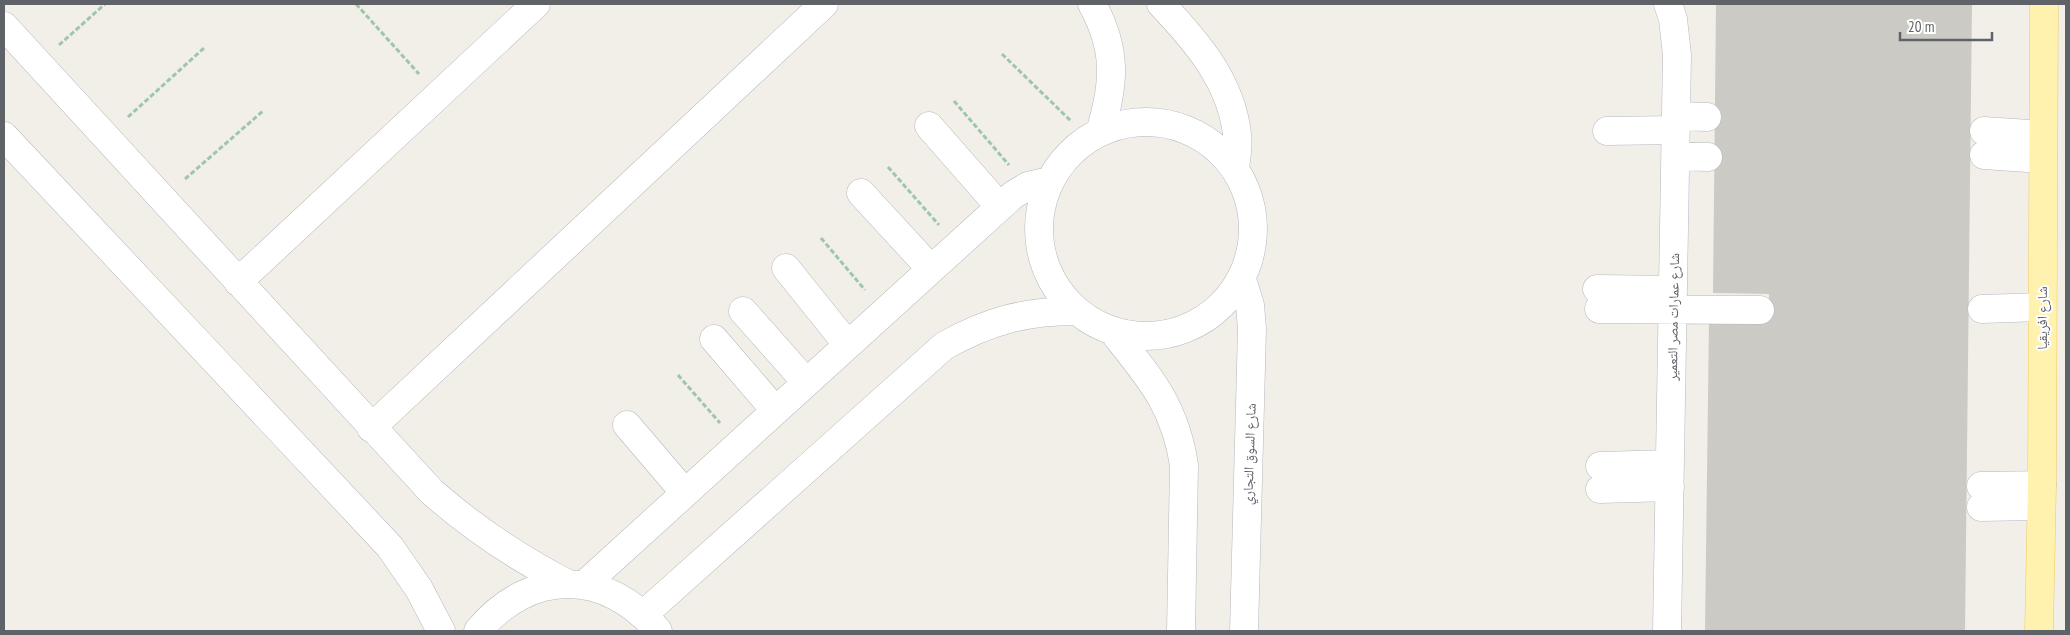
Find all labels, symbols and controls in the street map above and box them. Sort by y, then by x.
scale bar [1900,10,1992,42]
text: 20 m [1908,17,1934,36]
street label: شارع عمارات مصر التعمير [1663,253,1684,382]
street label: شارع افريقيا [2033,286,2052,350]
street label: شارع السوق التجاري [1238,403,1262,505]

